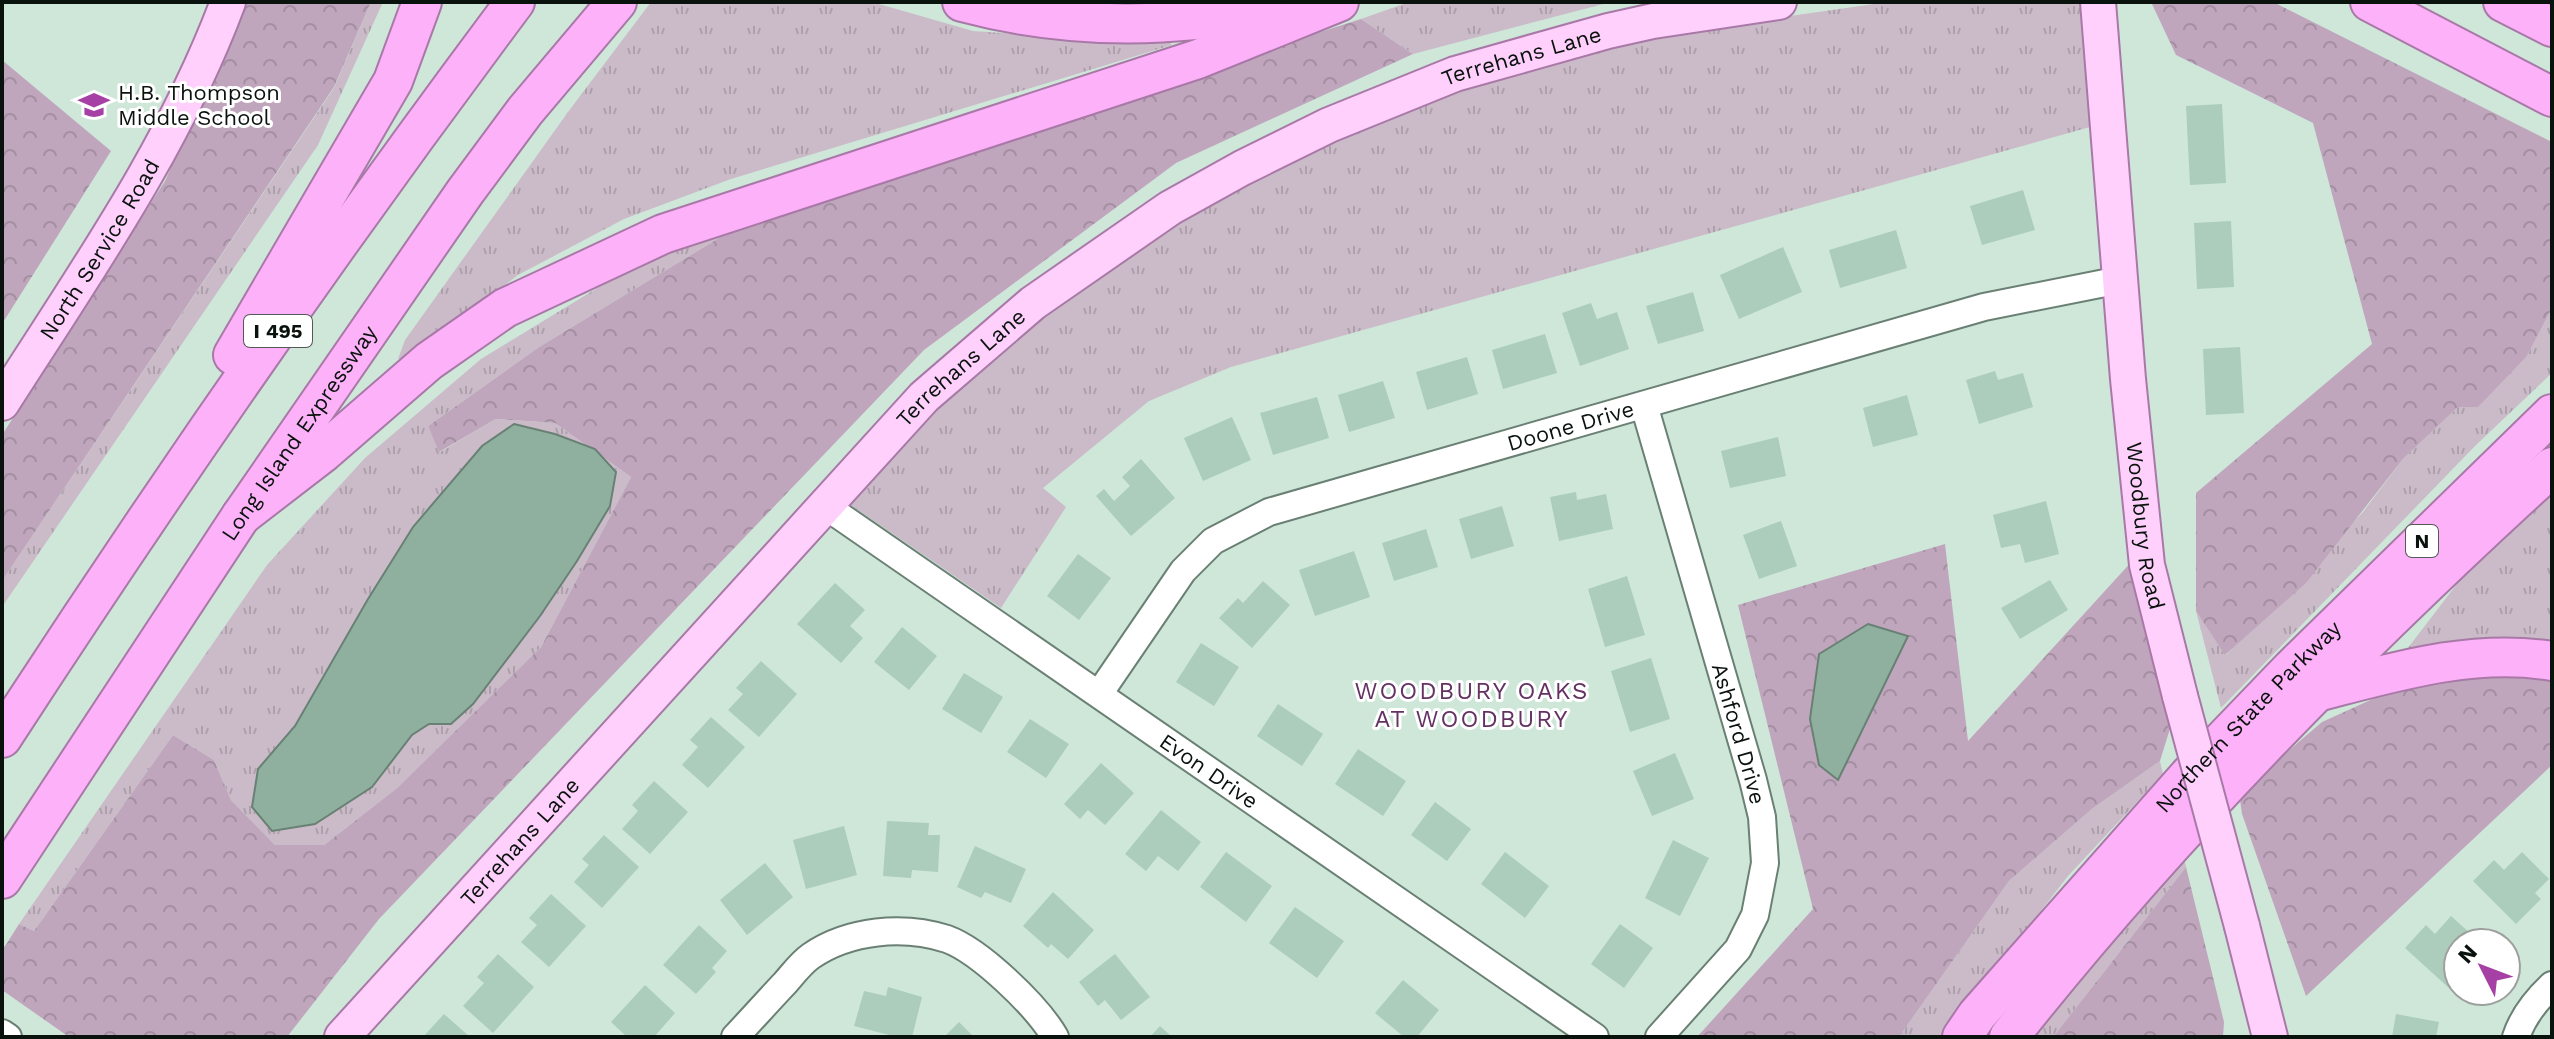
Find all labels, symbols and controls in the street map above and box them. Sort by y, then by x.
street label: Terrehans Lane [1438,21,1604,91]
place label: H.B. Thompson Middle School [118,80,280,130]
school or university icon: H.B. Thompson Middle School [77,88,111,122]
street label: North Service Road [34,155,164,344]
street label: Terrehans Lane [891,303,1030,432]
road number: I 495 [244,315,312,347]
street label: Long Island Expressway [216,320,382,545]
street label: Doone Drive [1504,396,1637,456]
street label: Woodbury Road [2122,441,2170,612]
road number: N [2406,525,2438,557]
street label: Northern State Parkway [2150,615,2346,817]
street label: Ashford Drive [1707,660,1771,807]
district label: WOODBURY OAKS AT WOODBURY [1355,677,1589,733]
street label: Evon Drive [1155,728,1263,813]
street label: Terrehans Lane [455,772,584,911]
north arrow [2442,927,2522,1007]
text: N [2453,940,2482,968]

